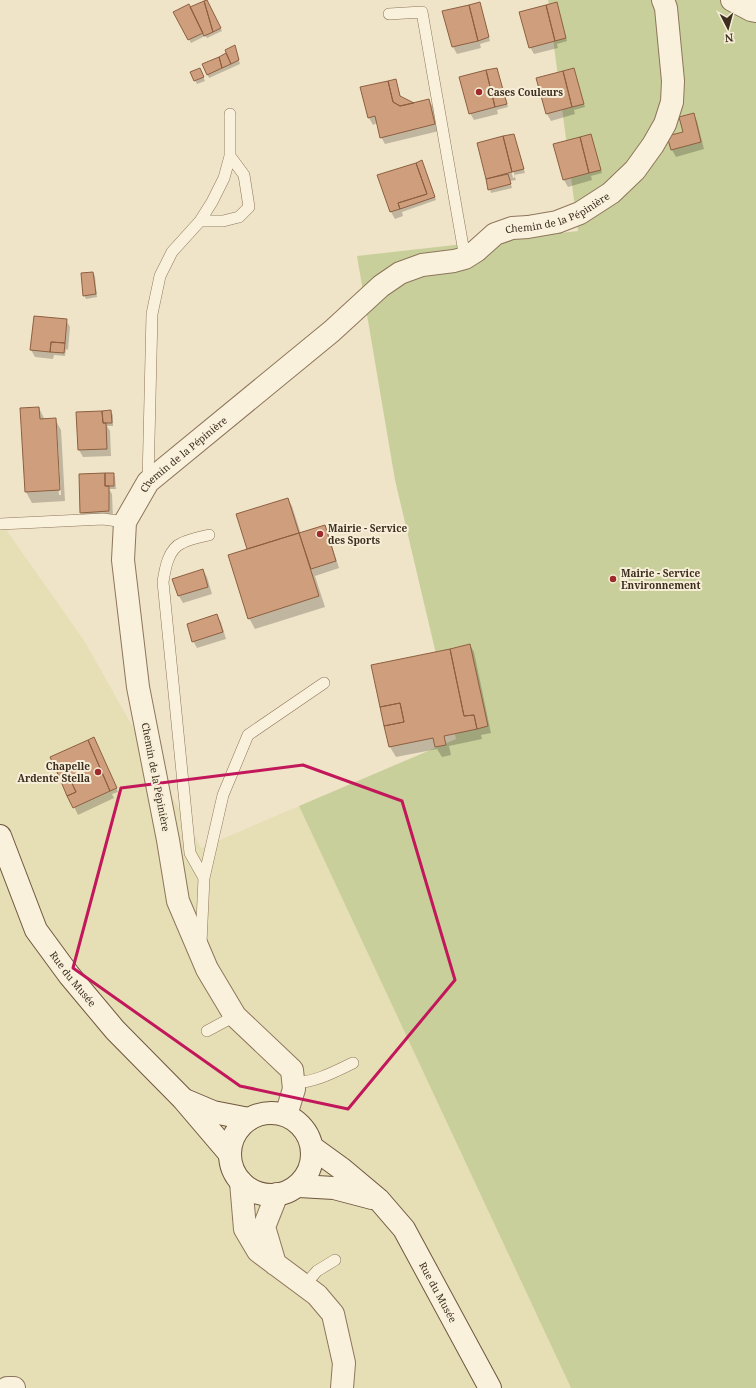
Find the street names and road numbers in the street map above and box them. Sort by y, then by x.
street label: Chemin de la Pépinière [503,189,612,237]
street label: Chemin de la Pépinière [137,413,230,495]
street label: Chemin de la Pépinière [139,721,173,833]
street label: Rue du Musée [47,948,99,1009]
street label: Rue du Musée [416,1259,460,1325]

